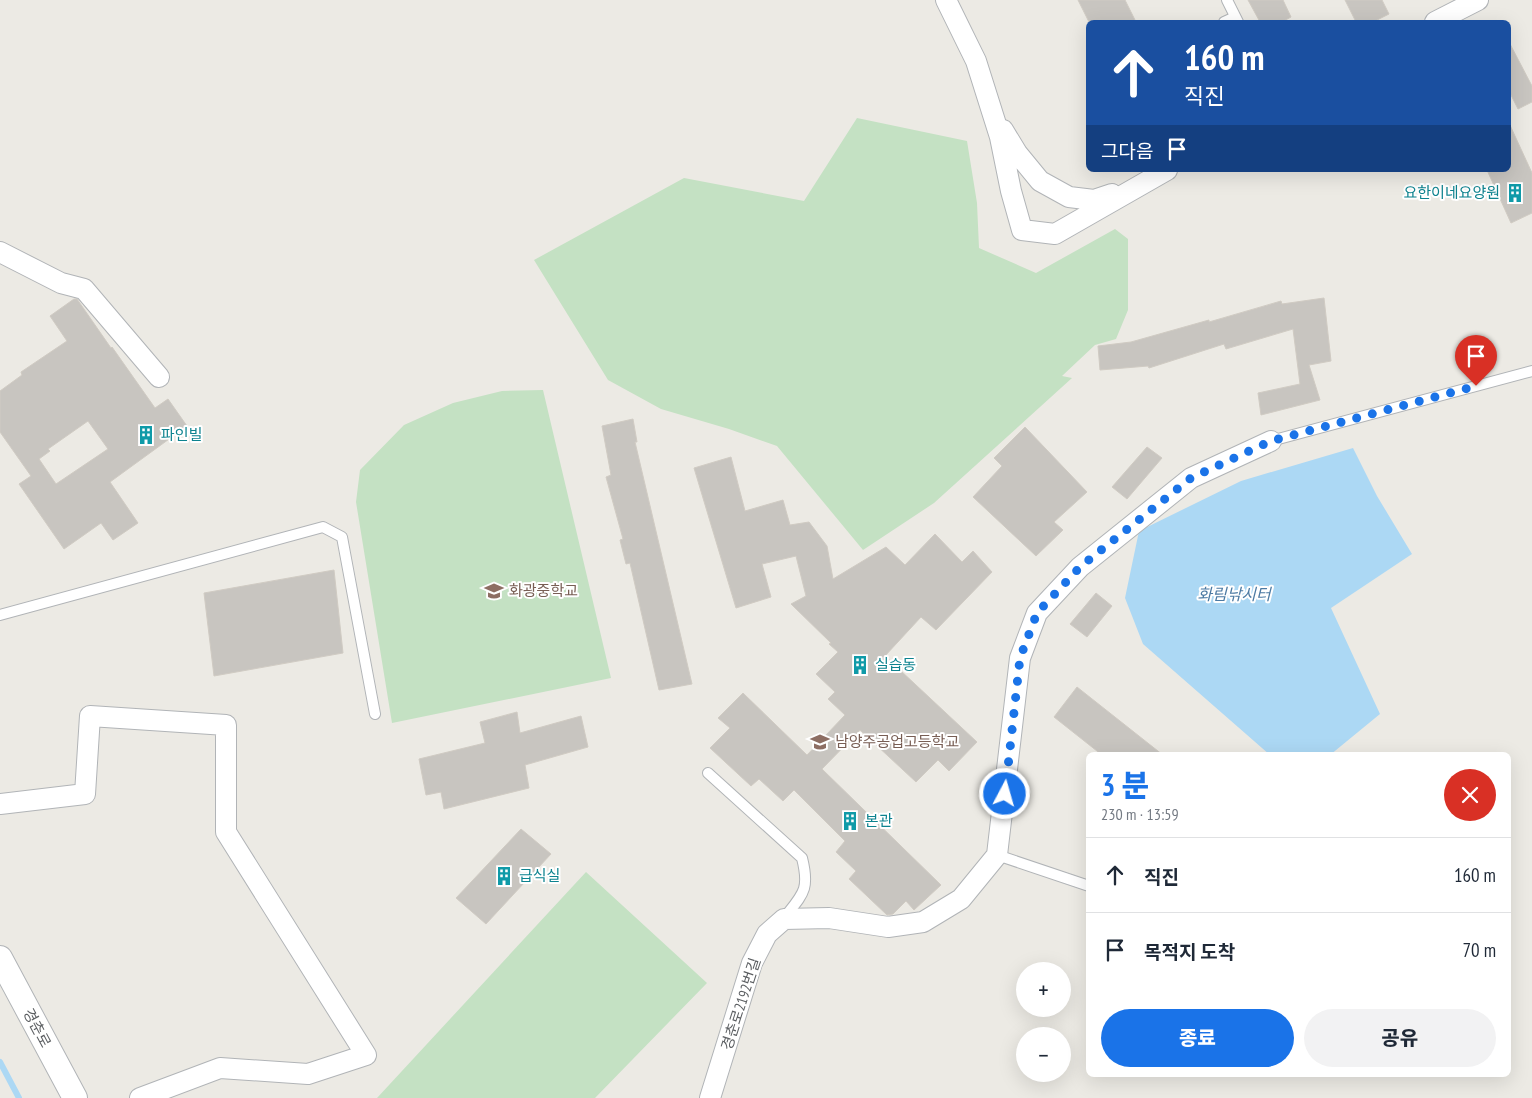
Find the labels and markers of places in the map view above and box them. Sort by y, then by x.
building icon: 요한이네요양원 [1504,182,1526,204]
place label: 요한이네요양원 [1403,183,1500,202]
pin [1455,335,1497,386]
building icon: 파인빌 [135,424,157,446]
place label: 파인빌 [161,425,202,444]
school or university icon: 화광중학교 [483,580,505,602]
place label: 화광중학교 [509,581,578,600]
building icon: 실습동 [849,654,871,676]
place label: 실습동 [875,655,916,674]
school or university icon: 남양주공업고등학교 [809,731,831,753]
place label: 남양주공업고등학교 [835,732,959,751]
building icon: 본관 [839,810,861,832]
place label: 본관 [865,811,893,830]
building icon: 급식실 [493,865,515,887]
place label: 급식실 [519,866,560,885]

